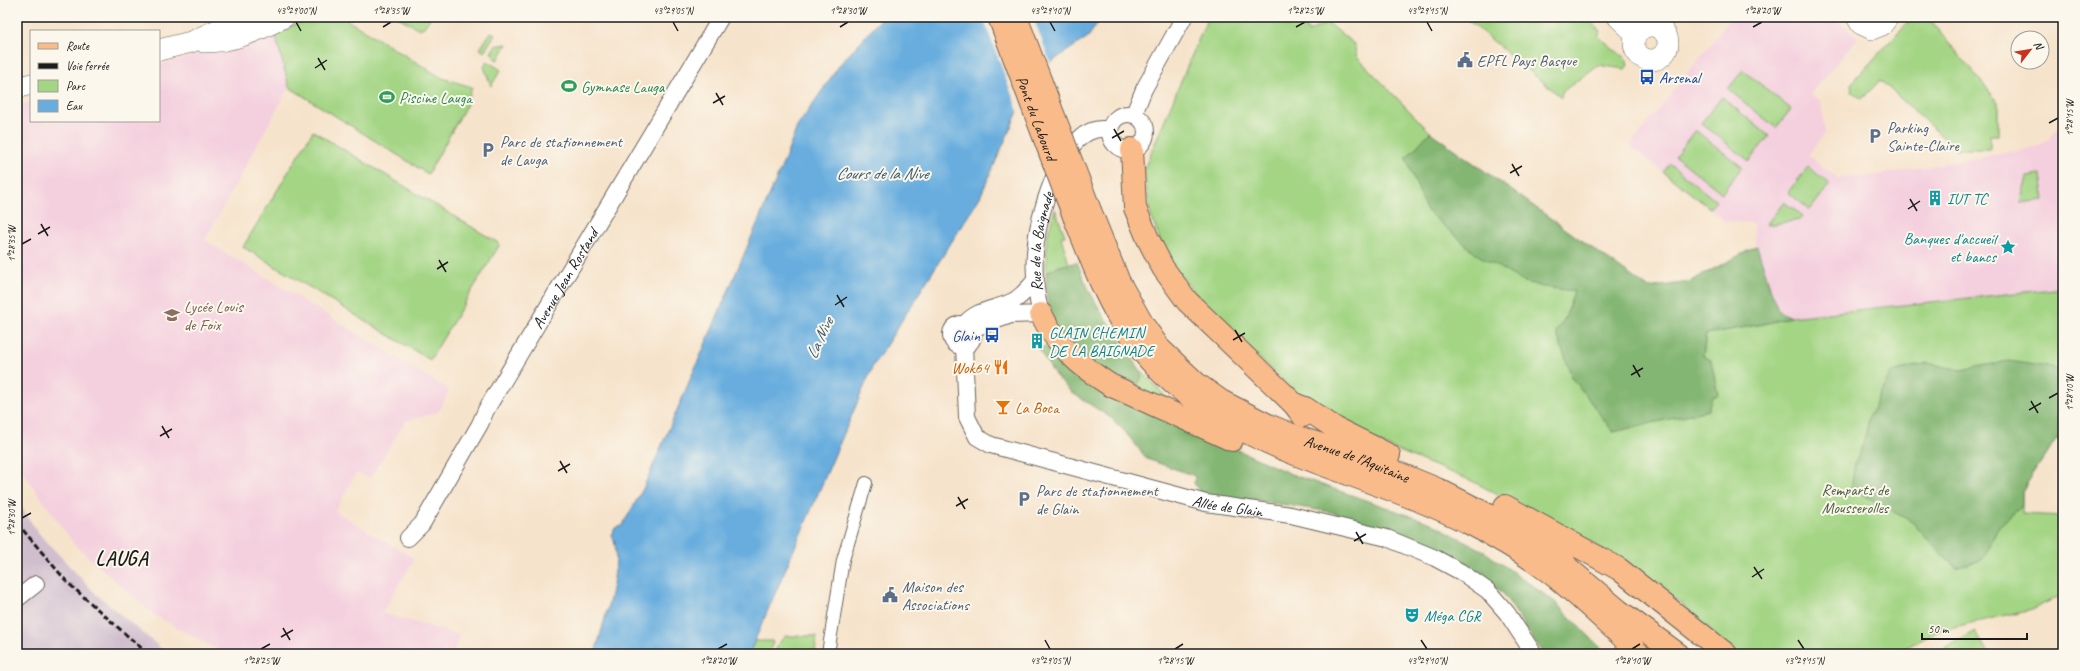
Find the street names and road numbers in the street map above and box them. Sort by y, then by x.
street label: Pont du Labourd [1011,73,1062,166]
street label: Rue de la Baignade [1026,187,1059,293]
street label: Avenue Jean Rostand [528,223,605,333]
street label: Avenue de l'Aquitaine [1301,431,1414,488]
street label: Allée de Glain [1190,491,1264,522]

